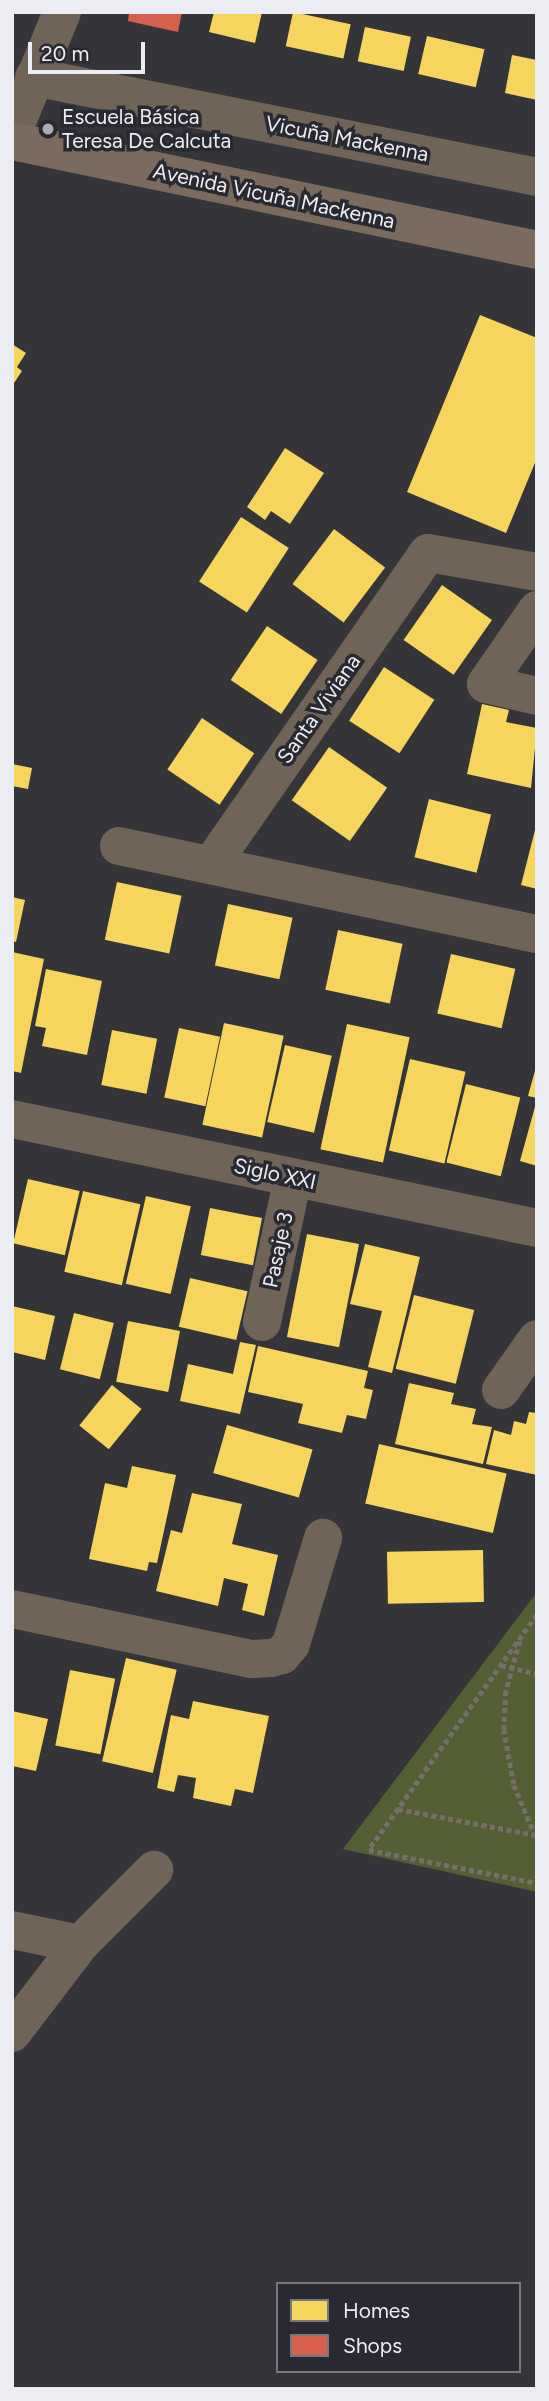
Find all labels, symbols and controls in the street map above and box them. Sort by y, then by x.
scale bar [32,28,149,72]
text: 20 m [41,41,89,66]
place label: Escuela Básica Teresa De Calcuta [62,104,231,154]
street label: Vicuña Mackenna [263,111,431,167]
marker: Escuela Básica Teresa De Calcuta [40,121,56,137]
street label: Avenida Vicuña Mackenna [151,158,397,234]
street label: Santa Viviana [272,650,366,768]
street label: Siglo XXI [232,1153,318,1195]
street label: Pasaje 3 [258,1210,298,1290]
legend [276,2282,521,2373]
text: Homes [343,2298,410,2323]
text: Shops [343,2333,402,2358]

